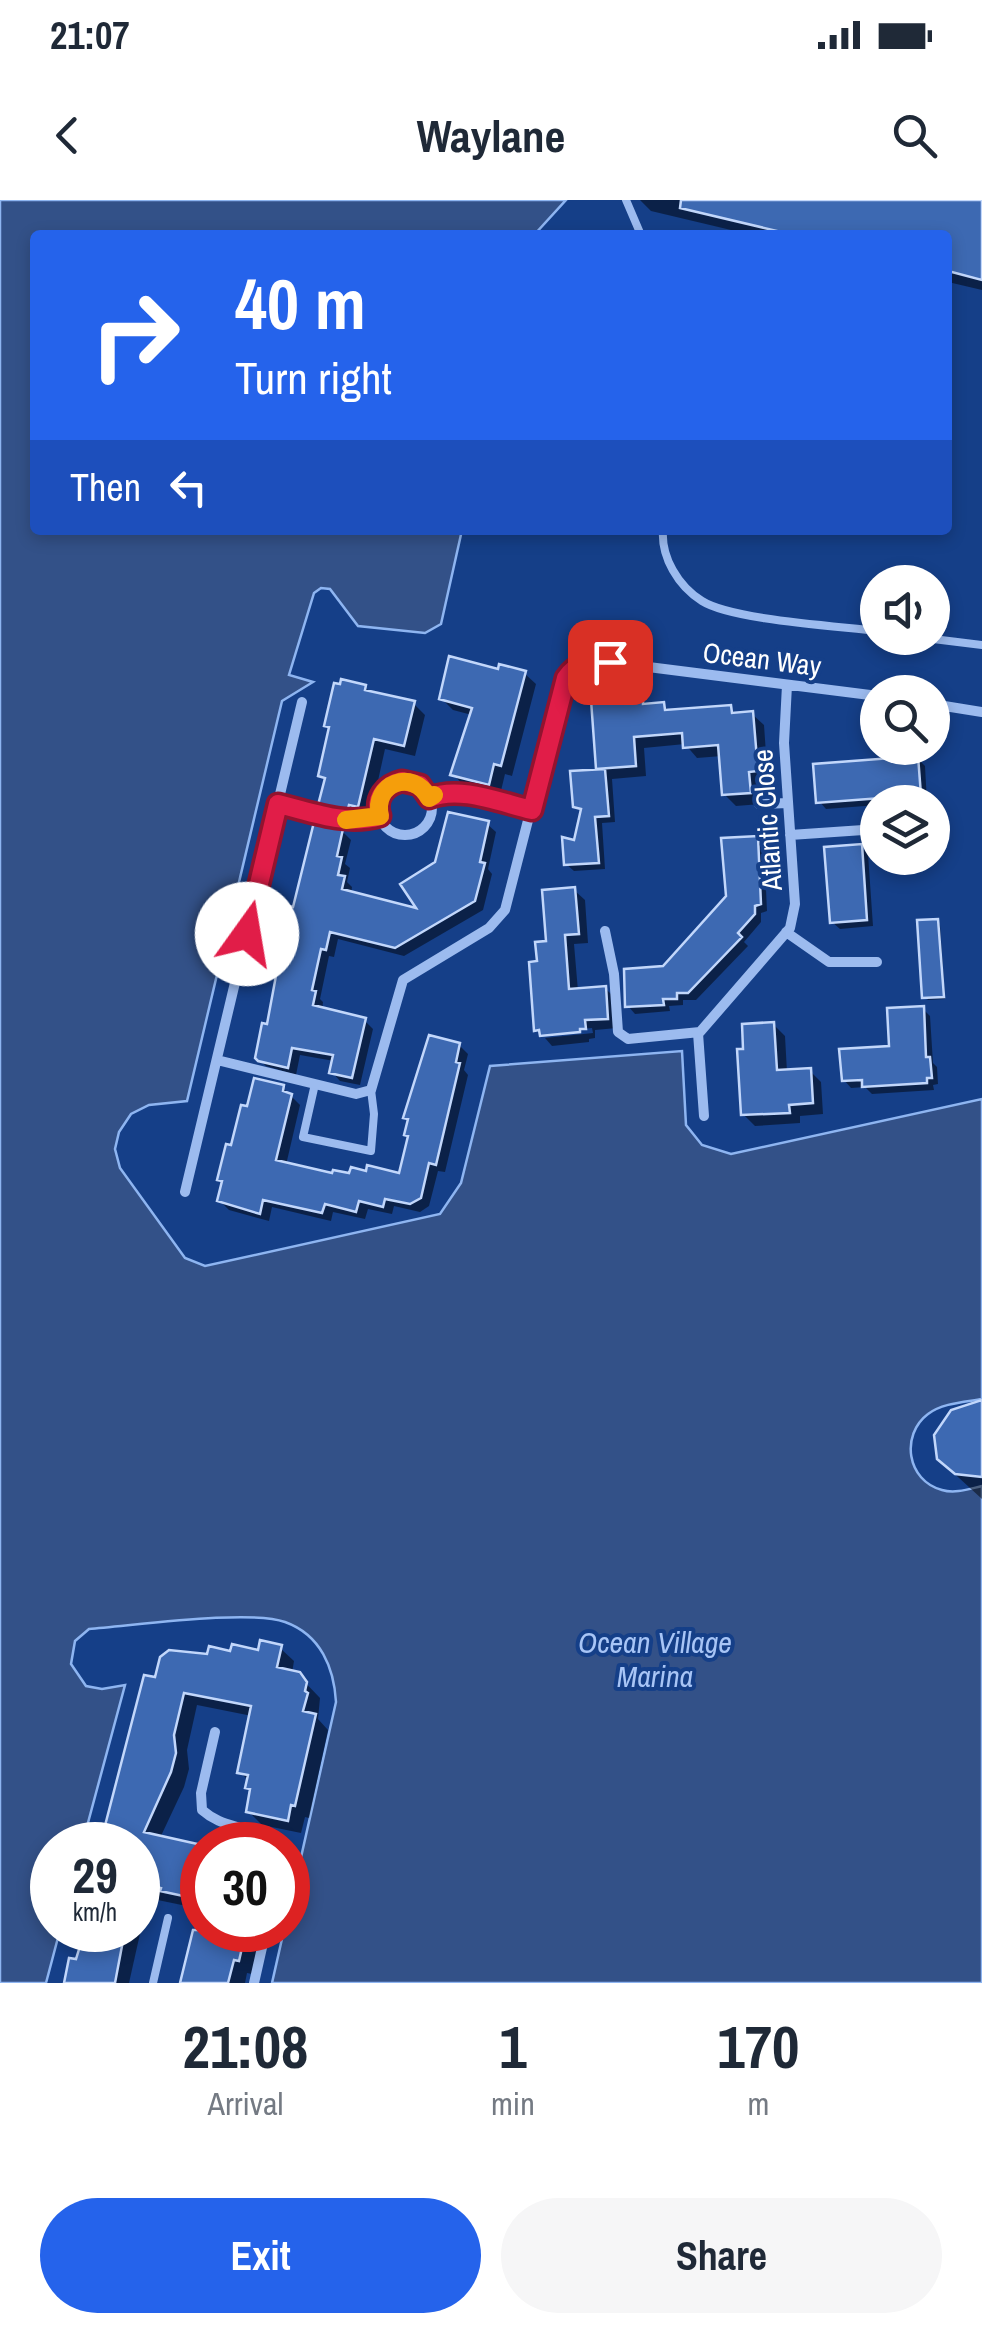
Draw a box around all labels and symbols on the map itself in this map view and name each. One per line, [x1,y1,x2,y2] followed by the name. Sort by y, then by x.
[568,620,653,705] pin
[701,633,824,685] street label: Ocean Way
[743,748,791,893] street label: Atlantic Close
[195,882,299,986] position arrow
[578,1622,732,1696] water label: Ocean Village Marina
[180,1822,310,1952] speed limit sign: 30

